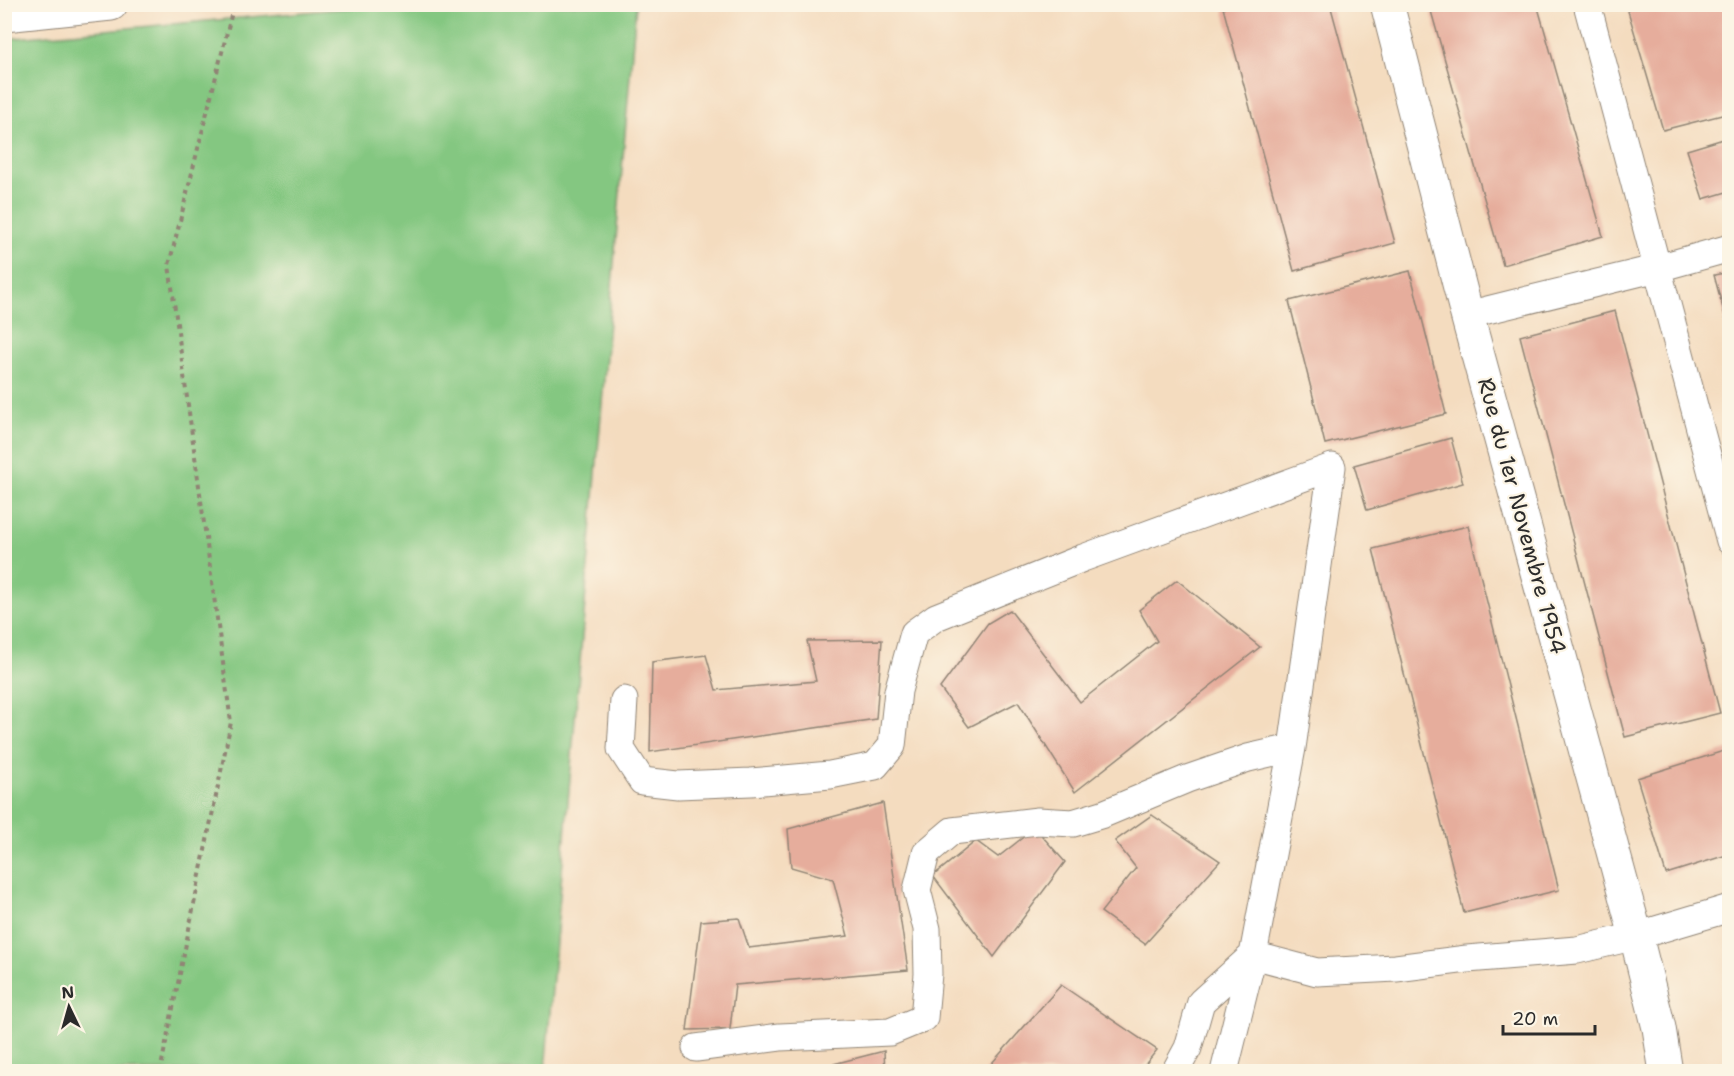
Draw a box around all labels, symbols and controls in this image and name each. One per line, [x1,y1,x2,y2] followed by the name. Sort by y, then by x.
[1471,375,1573,657] street label: Rue du 1er Novembre 1954
[39,977,99,1037] north arrow
[61,982,75,1004] text: N
[1503,998,1594,1036] scale bar
[1512,1007,1558,1031] text: 20 m

